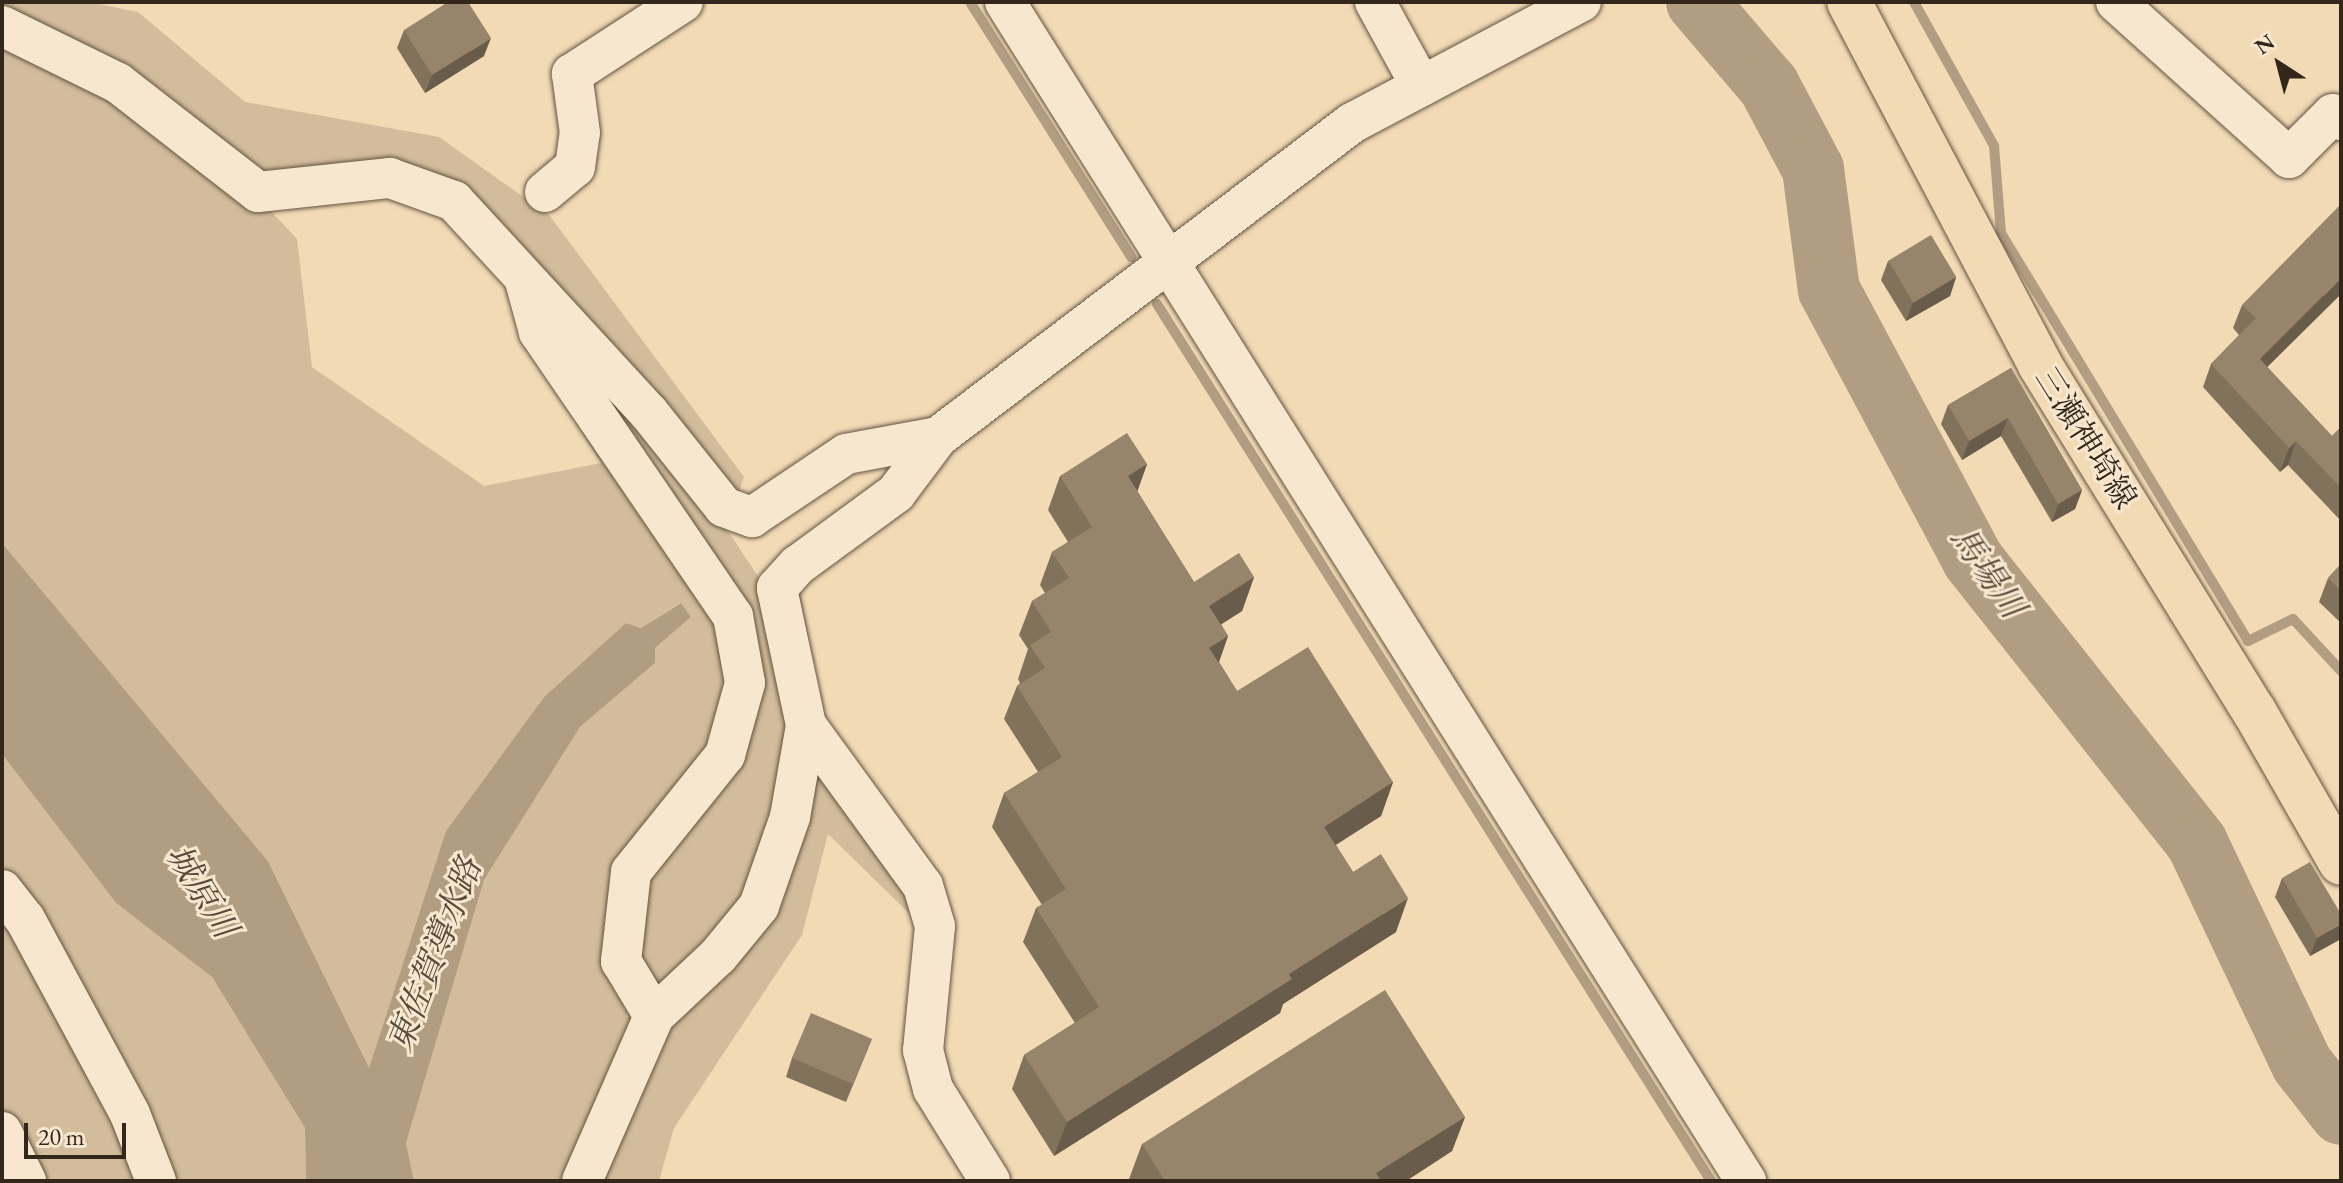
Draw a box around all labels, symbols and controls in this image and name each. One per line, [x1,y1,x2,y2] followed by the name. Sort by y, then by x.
[2239,24,2319,104] north arrow
[2249,27,2280,61] text: N
[2027,360,2145,516] street label: 三瀬神埼線
[1942,519,2034,625] water label: 馬場川
[158,837,246,945] water label: 城原川
[378,852,490,1058] water label: 東佐賀導水路
[28,1107,130,1157] scale bar
[38,1121,85,1152] text: 20 m

